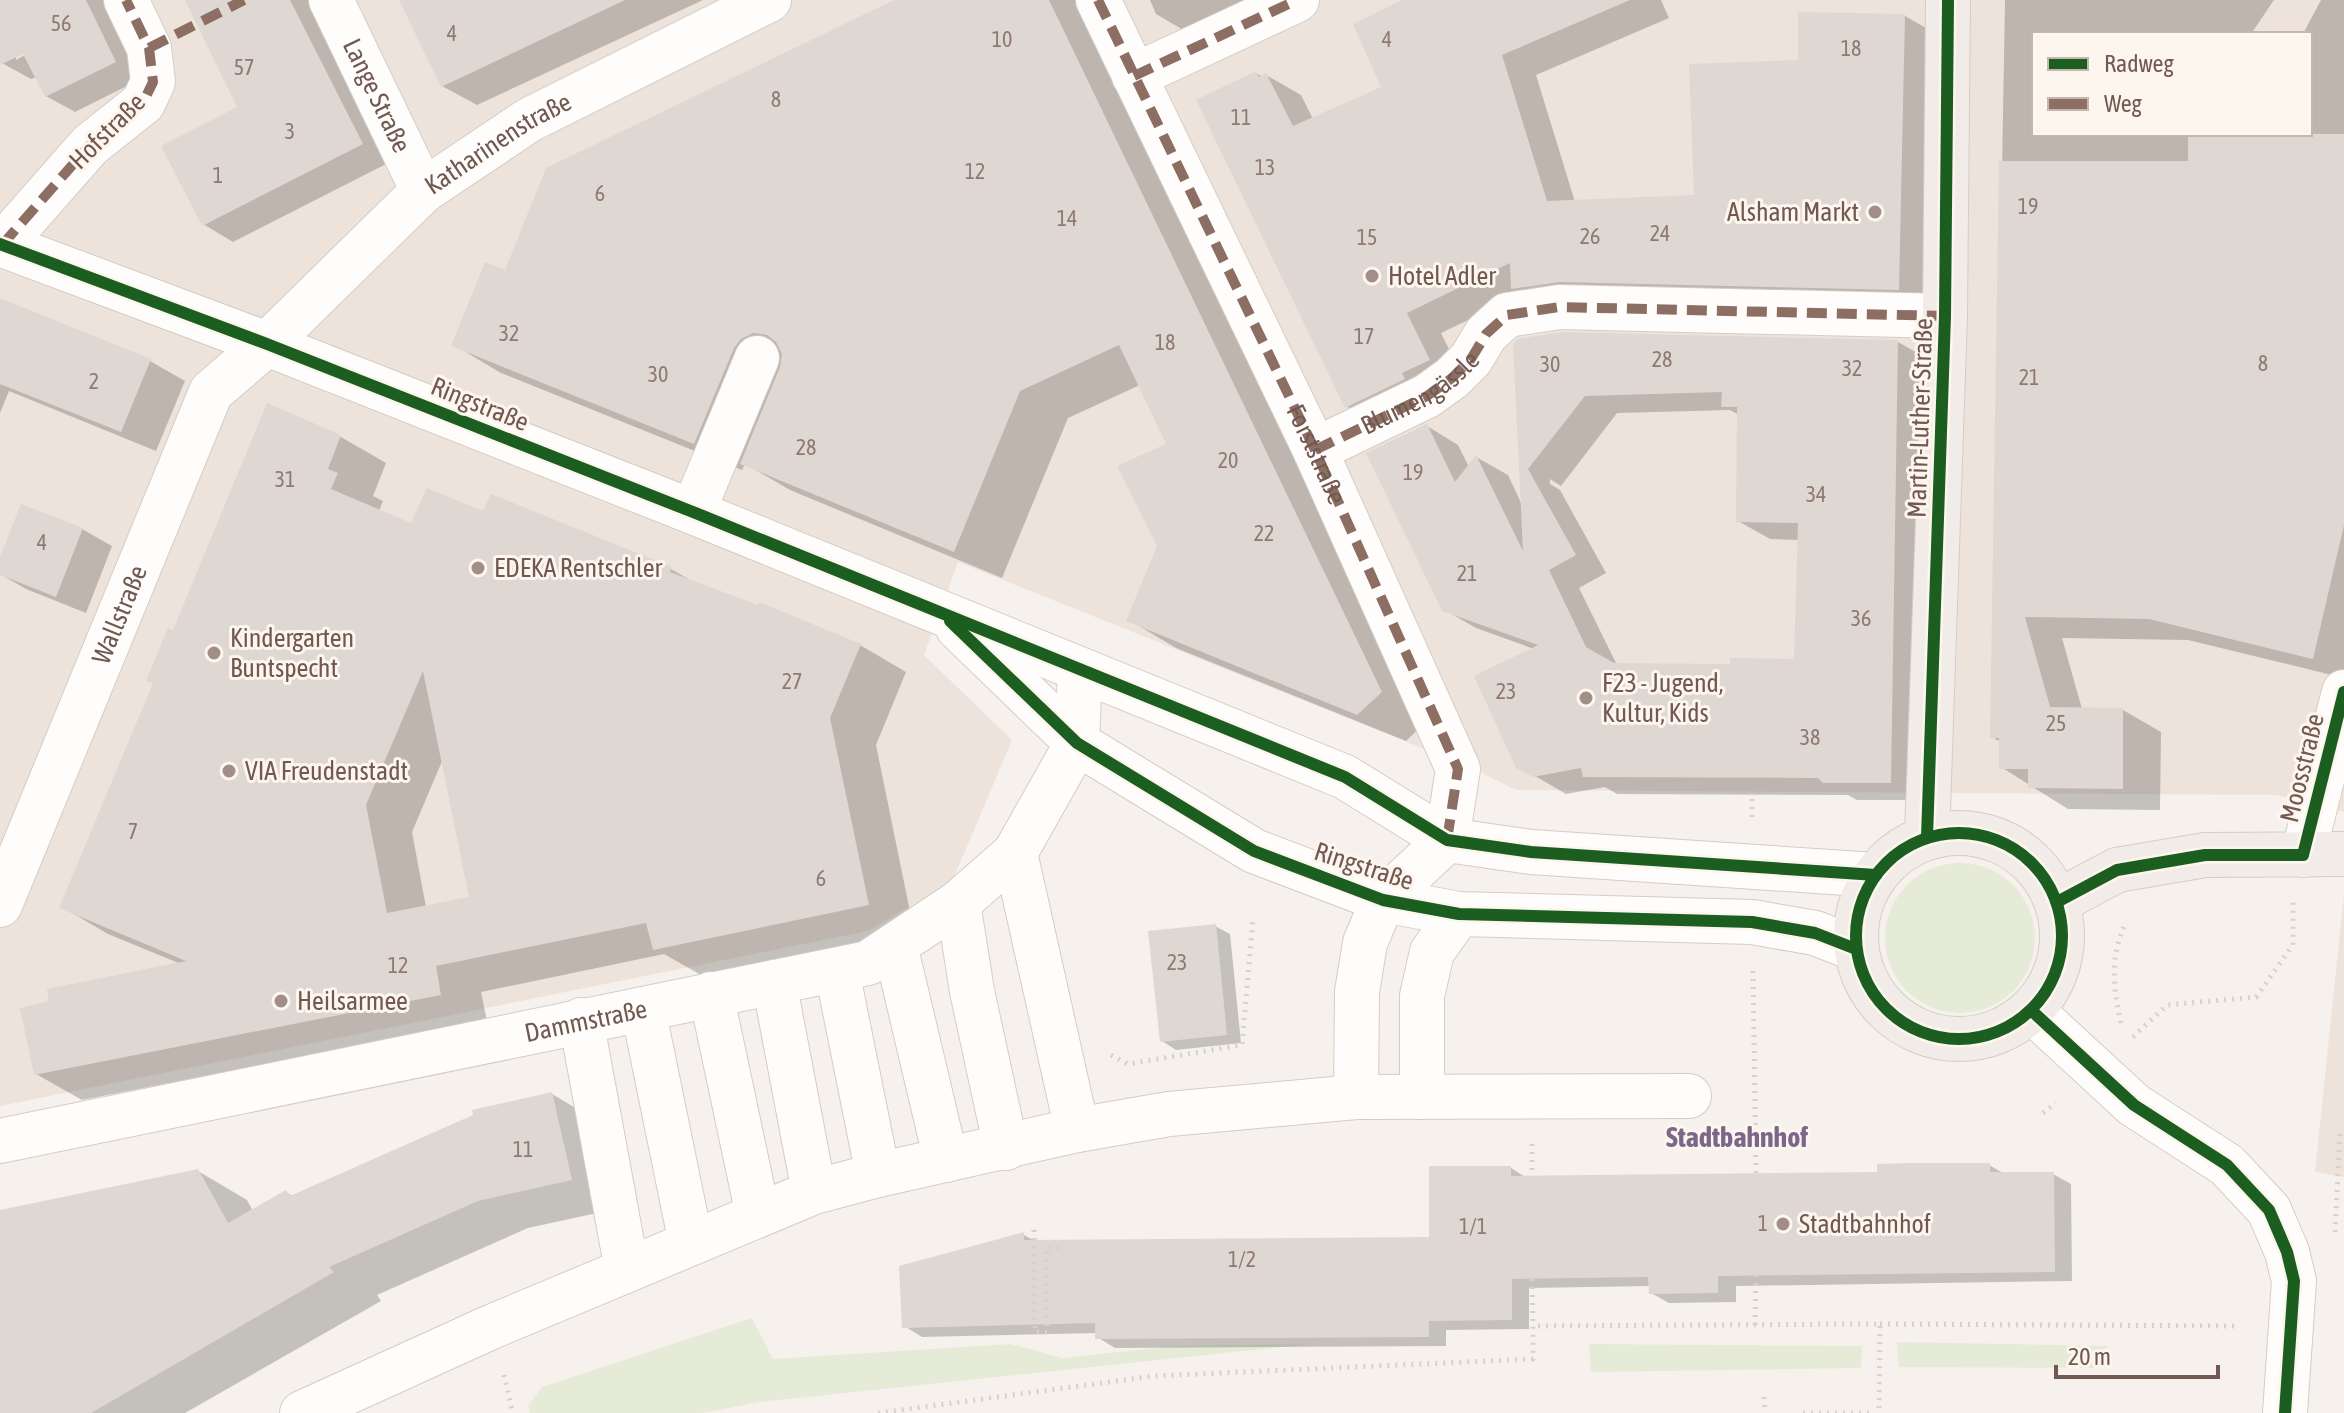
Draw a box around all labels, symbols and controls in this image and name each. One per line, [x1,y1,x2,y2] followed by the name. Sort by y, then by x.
[51,10,71,36] house number: 56
[447,20,457,46] house number: 4
[992,26,1012,52] house number: 10
[1382,26,1392,52] house number: 4
[2032,32,2312,136] legend
[337,34,417,157] street label: Lange Straße
[1841,35,1861,61] house number: 18
[2104,50,2175,77] text: Radweg
[234,54,254,80] house number: 57
[419,86,576,200] street label: Katharinenstraße
[771,86,781,112] house number: 8
[63,87,151,175] street label: Hofstraße
[2104,90,2143,117] text: Weg
[1231,104,1251,130] house number: 11
[285,118,295,144] house number: 3
[1255,154,1275,180] house number: 13
[965,158,985,184] house number: 12
[213,162,223,188] house number: 1
[595,180,605,206] house number: 6
[2018,193,2038,219] house number: 19
[1727,197,1859,227] place label: Alsham Markt
[1866,203,1884,221] marker: Alsham Markt
[1057,205,1077,231] house number: 14
[1650,220,1670,246] house number: 24
[1580,223,1600,249] house number: 26
[1357,224,1377,250] house number: 15
[1388,261,1496,291] place label: Hotel Adler
[1363,267,1381,285] marker: Hotel Adler
[1902,318,1938,518] street label: Martin-Luther-Straße
[499,320,519,346] house number: 32
[1354,323,1374,349] house number: 17
[1155,329,1175,355] house number: 18
[1356,345,1485,441] street label: Blumengässle
[1652,346,1672,372] house number: 28
[2258,350,2268,376] house number: 8
[1540,351,1560,377] house number: 30
[1842,355,1862,381] house number: 32
[648,361,668,387] house number: 30
[2019,364,2039,390] house number: 21
[89,368,99,394] house number: 2
[427,371,533,437] street label: Ringstraße
[1280,399,1352,509] street label: Forststraße
[796,434,816,460] house number: 28
[1218,447,1238,473] house number: 20
[1403,459,1423,485] house number: 19
[275,466,295,492] house number: 31
[1806,481,1826,507] house number: 34
[1254,520,1274,546] house number: 22
[37,529,47,555] house number: 4
[494,553,662,583] place label: EDEKA Rentschler
[469,559,487,577] marker: EDEKA Rentschler
[1457,560,1477,586] house number: 21
[86,561,153,668] street label: Wallstraße
[1851,605,1871,631] house number: 36
[230,623,354,683] place label: Kindergarten Buntspecht
[205,644,223,662] marker: Kindergarten Buntspecht
[782,668,802,694] house number: 27
[1602,668,1723,728] place label: F23 - Jugend, Kultur, Kids
[1496,678,1516,704] house number: 23
[1577,689,1595,707] marker: F23 - Jugend, Kultur, Kids
[2046,710,2066,736] house number: 25
[2274,711,2330,825] street label: Moosstraße
[1800,724,1820,750] house number: 38
[245,756,408,786] place label: VIA Freudenstadt
[220,762,238,780] marker: VIA Freudenstadt
[128,818,138,844] house number: 7
[1311,836,1417,896] street label: Ringstraße
[816,865,826,891] house number: 6
[1167,949,1187,975] house number: 23
[388,952,408,978] house number: 12
[297,986,408,1016] place label: Heilsarmee
[272,992,290,1010] marker: Heilsarmee
[522,994,650,1048] street label: Dammstraße
[1666,1121,1808,1153] district label: Stadtbahnhof
[513,1136,533,1162] house number: 11
[1799,1209,1931,1239] place label: Stadtbahnhof
[1758,1210,1768,1236] house number: 1
[1459,1213,1487,1239] house number: 1/1
[1774,1215,1792,1233] marker: Stadtbahnhof
[1228,1246,1256,1272] house number: 1/2
[2056,1329,2218,1379] scale bar
[2068,1343,2111,1370] text: 20 m

